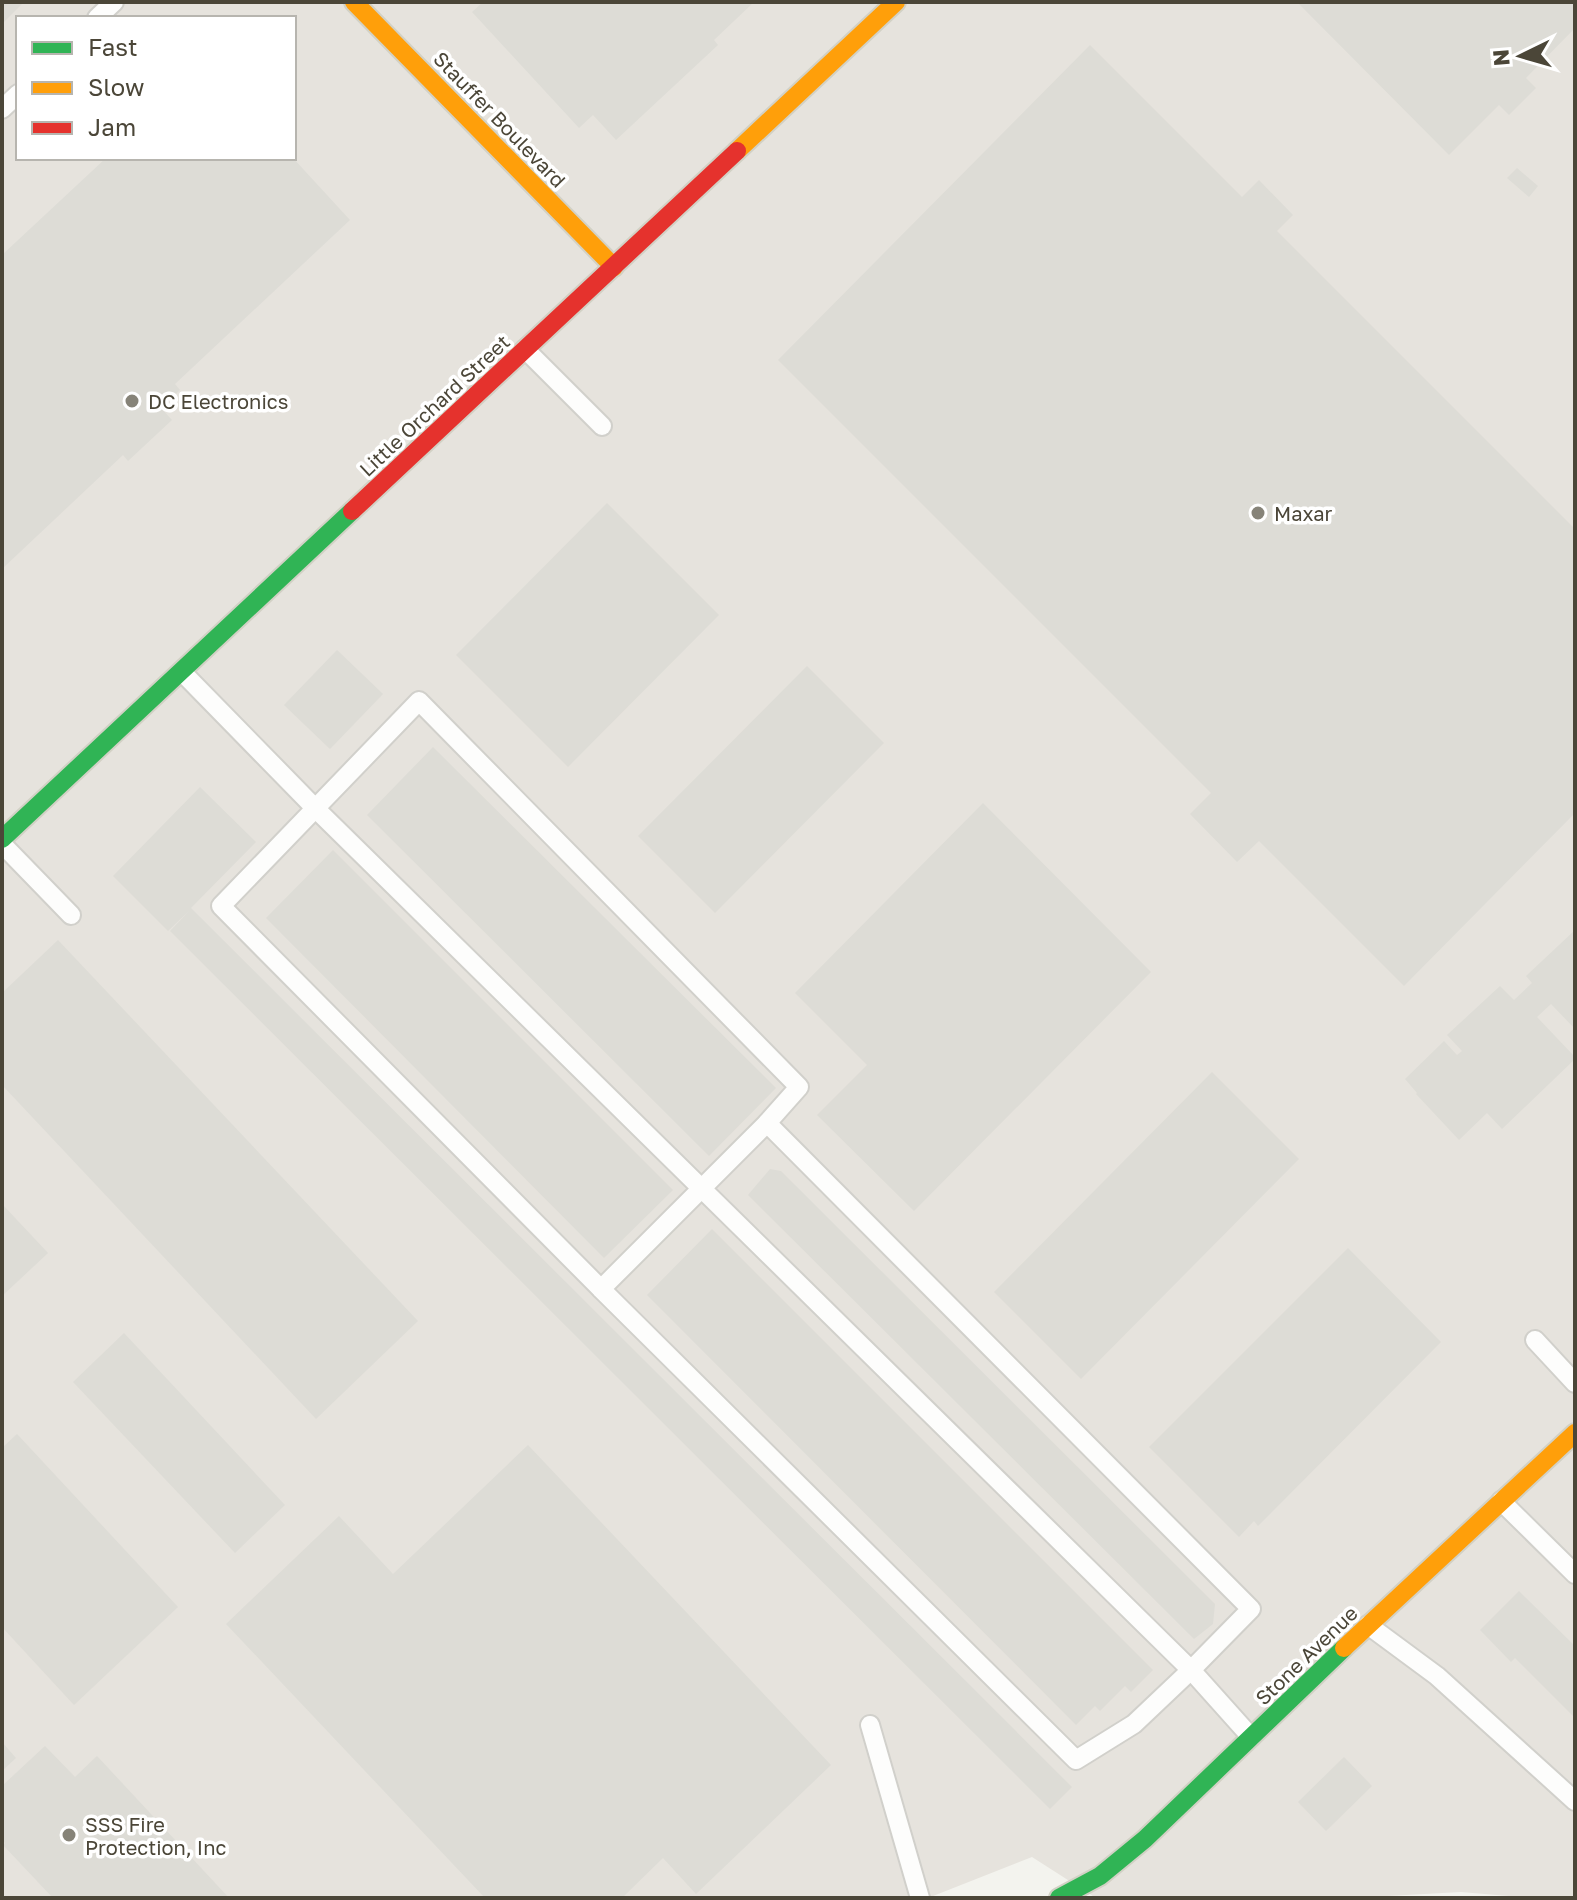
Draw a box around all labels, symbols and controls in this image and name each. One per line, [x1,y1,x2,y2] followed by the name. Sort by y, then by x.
[16,16,296,160] legend
[1481,16,1561,96] north arrow
[88,32,138,61] text: Fast
[429,46,571,192] street label: Stauffer Boulevard
[1486,48,1515,67] text: N
[88,72,144,101] text: Slow
[88,112,136,141] text: Jam
[354,329,514,481] street label: Little Orchard Street
[148,389,288,413] place label: DC Electronics
[123,392,141,410] marker: DC Electronics
[1274,501,1333,525] place label: Maxar
[1249,504,1267,522] marker: Maxar
[1250,1601,1362,1709] street label: Stone Avenue
[85,1812,226,1859] place label: SSS Fire Protection, Inc
[60,1826,78,1844] marker: SSS Fire Protection, Inc

